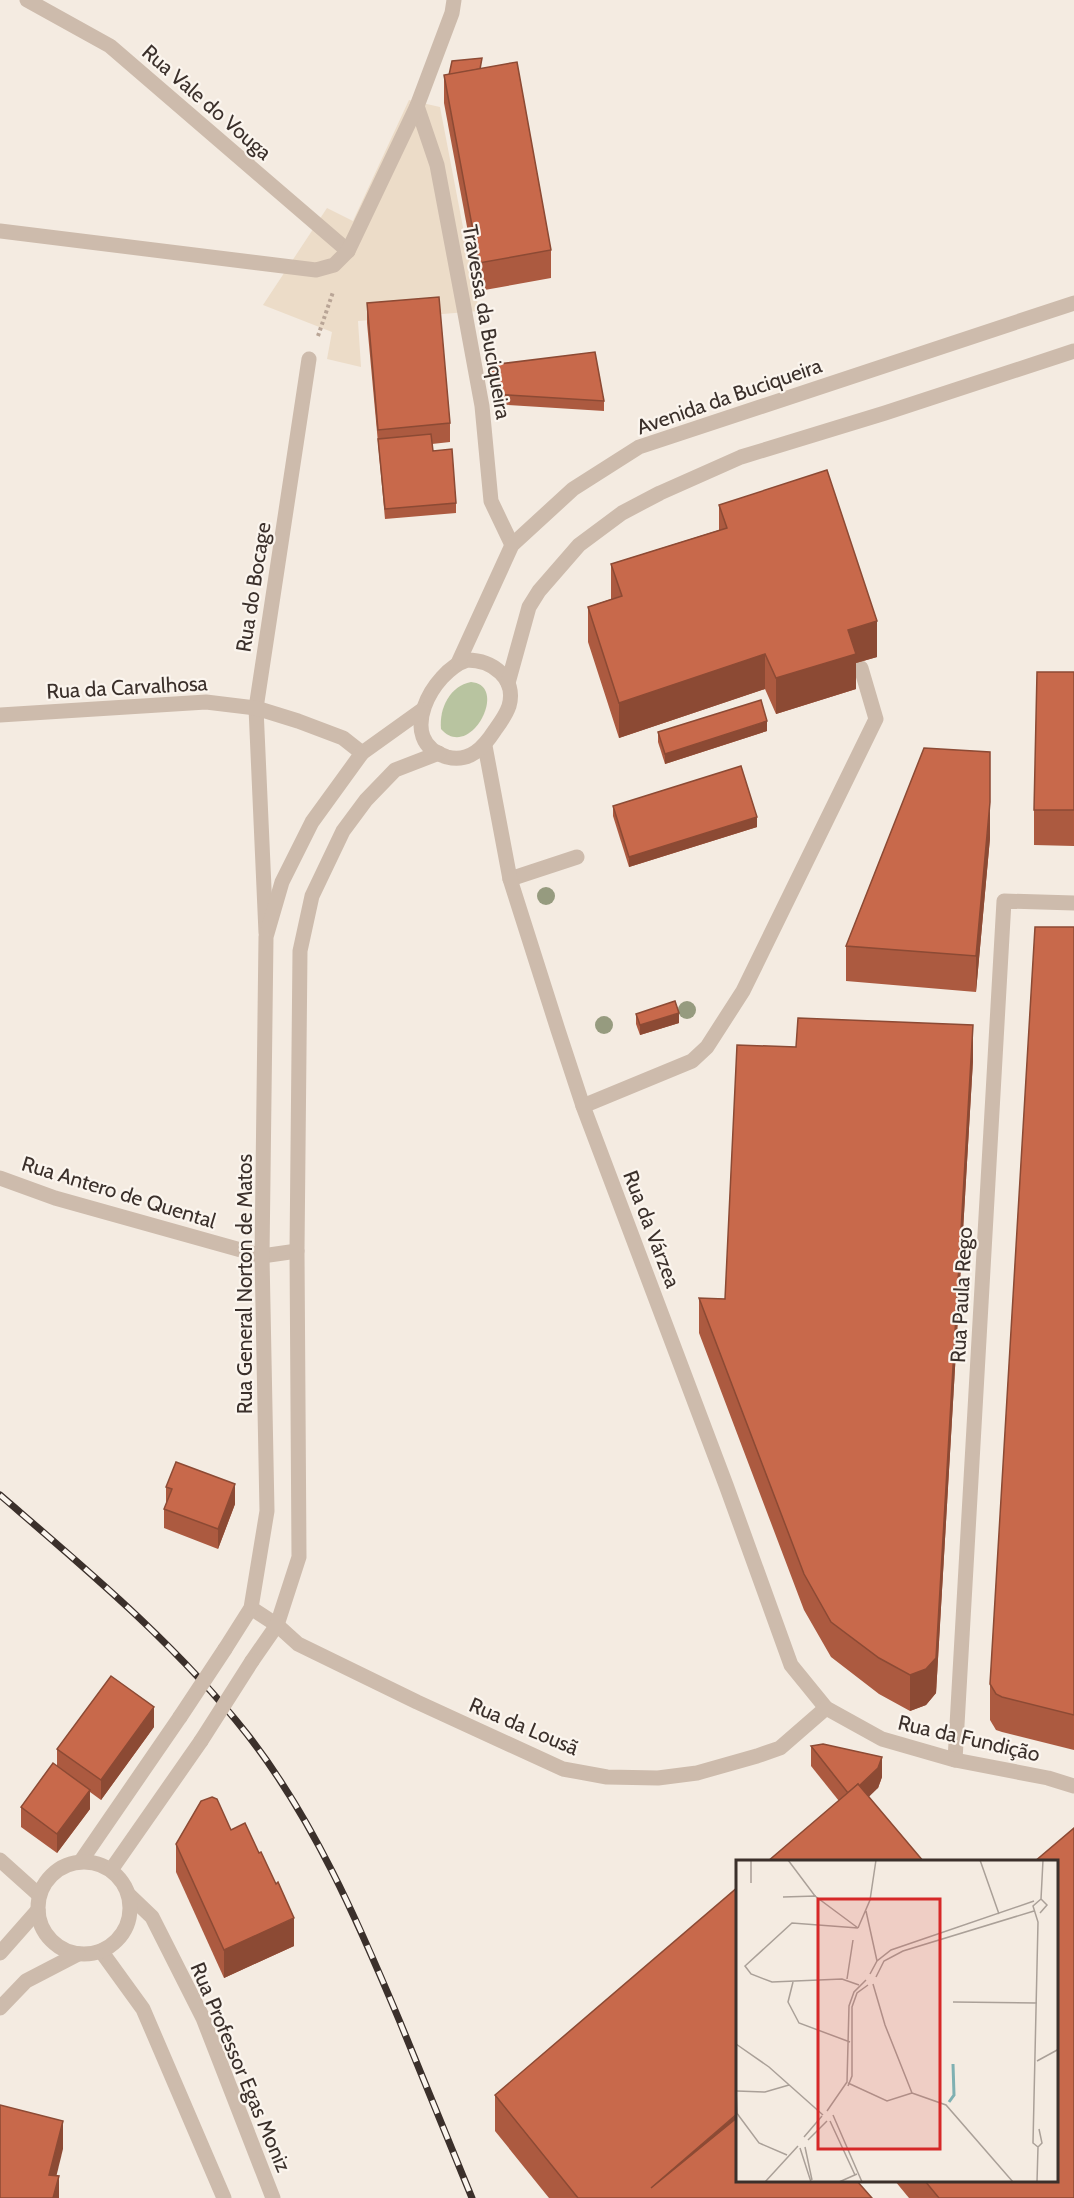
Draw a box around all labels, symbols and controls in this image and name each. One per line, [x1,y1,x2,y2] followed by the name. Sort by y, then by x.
[137,39,277,165] street label: Rua Vale do Vouga
[458,223,516,421] street label: Travessa da Buciqueira
[633,353,825,439] street label: Avenida da Buciqueira
[230,520,276,654] street label: Rua do Bocage
[46,670,208,704] street label: Rua da Carvalhosa
[19,1151,219,1233] street label: Rua Antero de Quental
[232,1153,257,1414] street label: Rua General Norton de Matos
[618,1167,686,1291] street label: Rua da Várzea
[945,1227,977,1363] street label: Rua Paula Rego
[466,1692,582,1760] street label: Rua da Lousã
[896,1710,1042,1766] street label: Rua da Fundição
[736,1860,1059,2183] inset map
[185,1958,297,2176] street label: Rua Professor Egas Moniz

